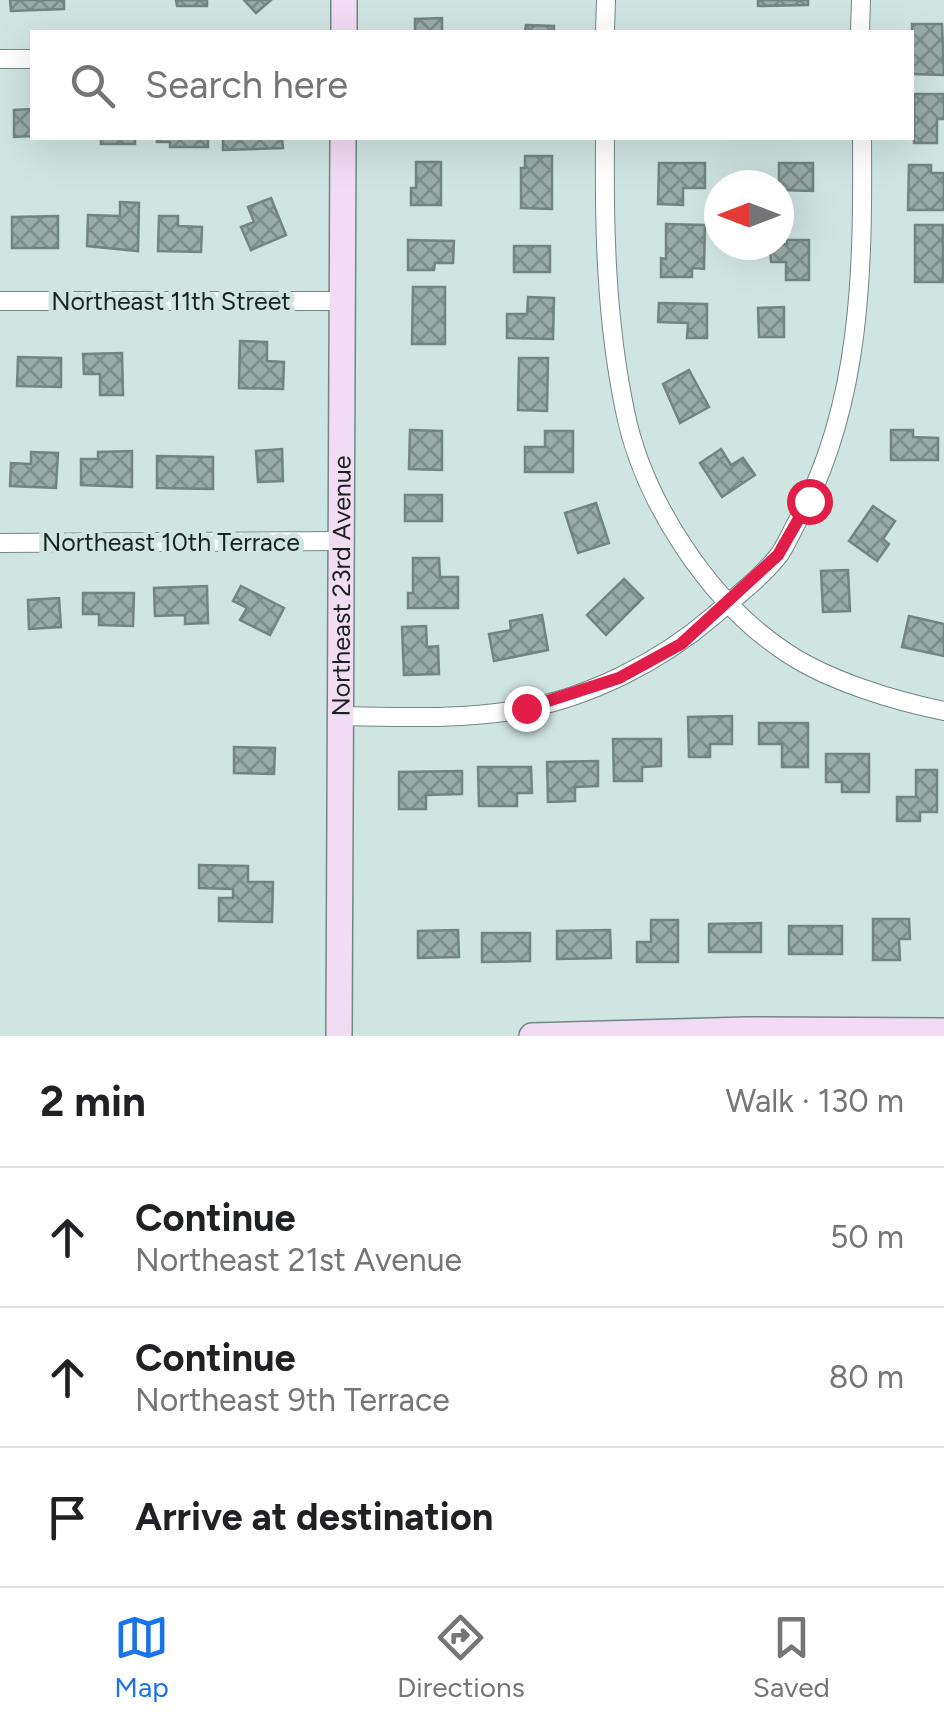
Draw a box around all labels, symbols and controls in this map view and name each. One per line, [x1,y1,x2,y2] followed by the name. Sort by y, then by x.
[30,30,914,140] search box
[65,58,120,113] icon: search
[145,62,348,108] text: Search here
[704,170,794,260] north arrow
[51,286,291,316] street label: Northeast 11th Street
[325,455,357,717] street label: Northeast 23rd Avenue
[787,479,833,525] route start
[42,527,300,557] street label: Northeast 10th Terrace
[504,686,550,732] route end
[40,1076,146,1127] text: 2 min
[725,1082,904,1120] text: Walk · 130 m
[135,1195,296,1241] text: Continue
[40,1210,95,1265] icon: ahead
[830,1218,904,1256] text: 50 m
[135,1241,462,1279] text: Northeast 21st Avenue
[135,1335,296,1381] text: Continue
[40,1350,95,1405] icon: ahead
[829,1358,904,1396] text: 80 m
[135,1381,450,1419] text: Northeast 9th Terrace
[40,1490,95,1545] icon: arrive
[135,1494,493,1540] text: Arrive at destination
[114,1610,169,1704] tab: Map
[397,1610,525,1704] tab: Directions
[753,1610,830,1704] tab: Saved

